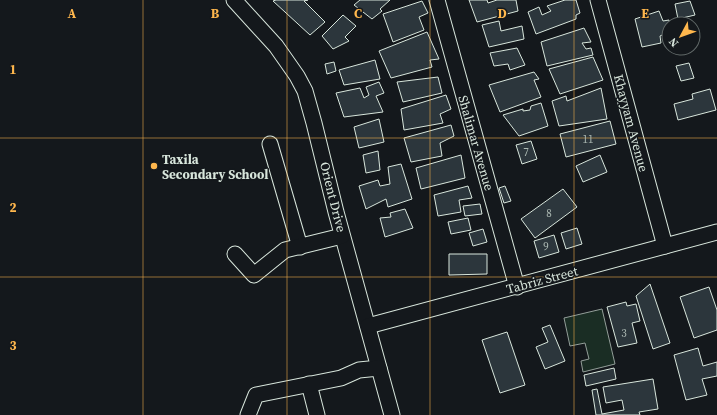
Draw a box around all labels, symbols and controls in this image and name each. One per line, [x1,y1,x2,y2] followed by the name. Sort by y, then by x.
[68,5,77,22] text: A
[211,5,220,22] text: B
[354,5,362,22] text: C
[497,5,507,22] text: D
[641,5,649,22] text: E
[661,16,701,56] north arrow
[666,34,682,50] text: N
[9,61,17,78] text: 1
[610,72,652,174] street label: Khayyam Avenue
[454,93,498,193] street label: Shalimar Avenue
[583,132,594,147] house number: 11
[523,145,529,160] house number: 7
[162,151,269,183] place label: Taxila Secondary School
[316,160,350,234] street label: Orient Drive
[149,161,159,171] marker: Taxila Secondary School
[9,199,17,216] text: 2
[546,206,552,221] house number: 8
[543,239,549,254] house number: 9
[504,262,580,298] street label: Tabriz Street
[621,326,627,341] house number: 3
[9,337,17,354] text: 3

